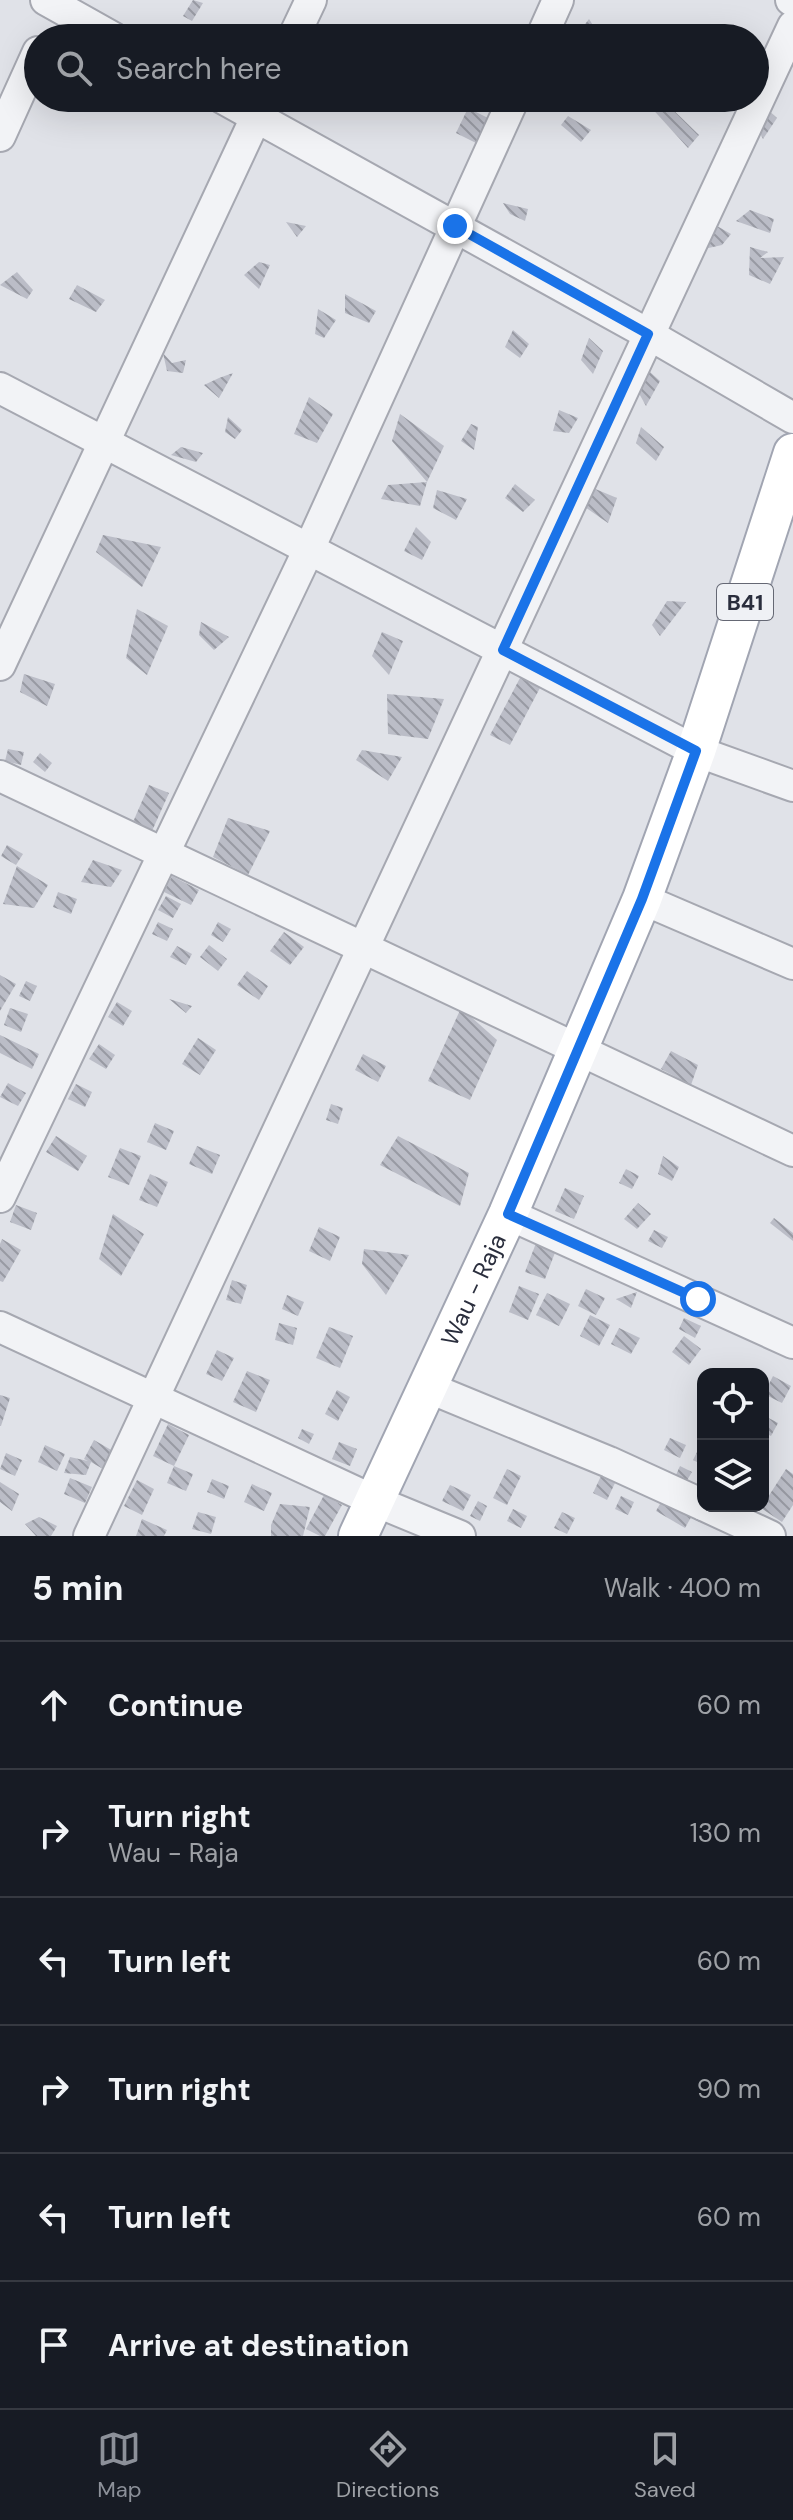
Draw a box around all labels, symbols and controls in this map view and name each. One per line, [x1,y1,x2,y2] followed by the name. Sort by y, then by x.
[24,24,769,112] search box
[52,46,96,90] icon: search
[116,49,282,88] text: Search here
[437,208,473,244] route end
[717,584,773,620] road number: B41
[433,1228,512,1351] street label: Wau - Raja
[680,1281,716,1317] route start
[697,1368,769,1512] map controls
[697,1368,769,1440] button: locate
[697,1440,769,1512] button: layers
[32,1566,123,1611] text: 5 min
[604,1571,761,1605] text: Walk · 400 m
[32,1683,76,1727] icon: ahead
[108,1686,243,1725] text: Continue
[697,1688,761,1722] text: 60 m
[108,1797,251,1836] text: Turn right
[32,1811,76,1855] icon: right
[690,1816,761,1850] text: 130 m
[108,1836,239,1870] text: Wau - Raja
[32,1939,76,1983] icon: left
[108,1942,231,1981] text: Turn left
[697,1944,761,1978] text: 60 m
[32,2067,76,2111] icon: right
[108,2070,251,2109] text: Turn right
[697,2072,761,2106] text: 90 m
[32,2195,76,2239] icon: left
[108,2198,231,2237] text: Turn left
[697,2200,761,2234] text: 60 m
[32,2323,76,2367] icon: arrive
[108,2326,409,2365] text: Arrive at destination
[97,2427,142,2504] tab: Map
[336,2427,440,2504] tab: Directions
[634,2427,696,2504] tab: Saved

